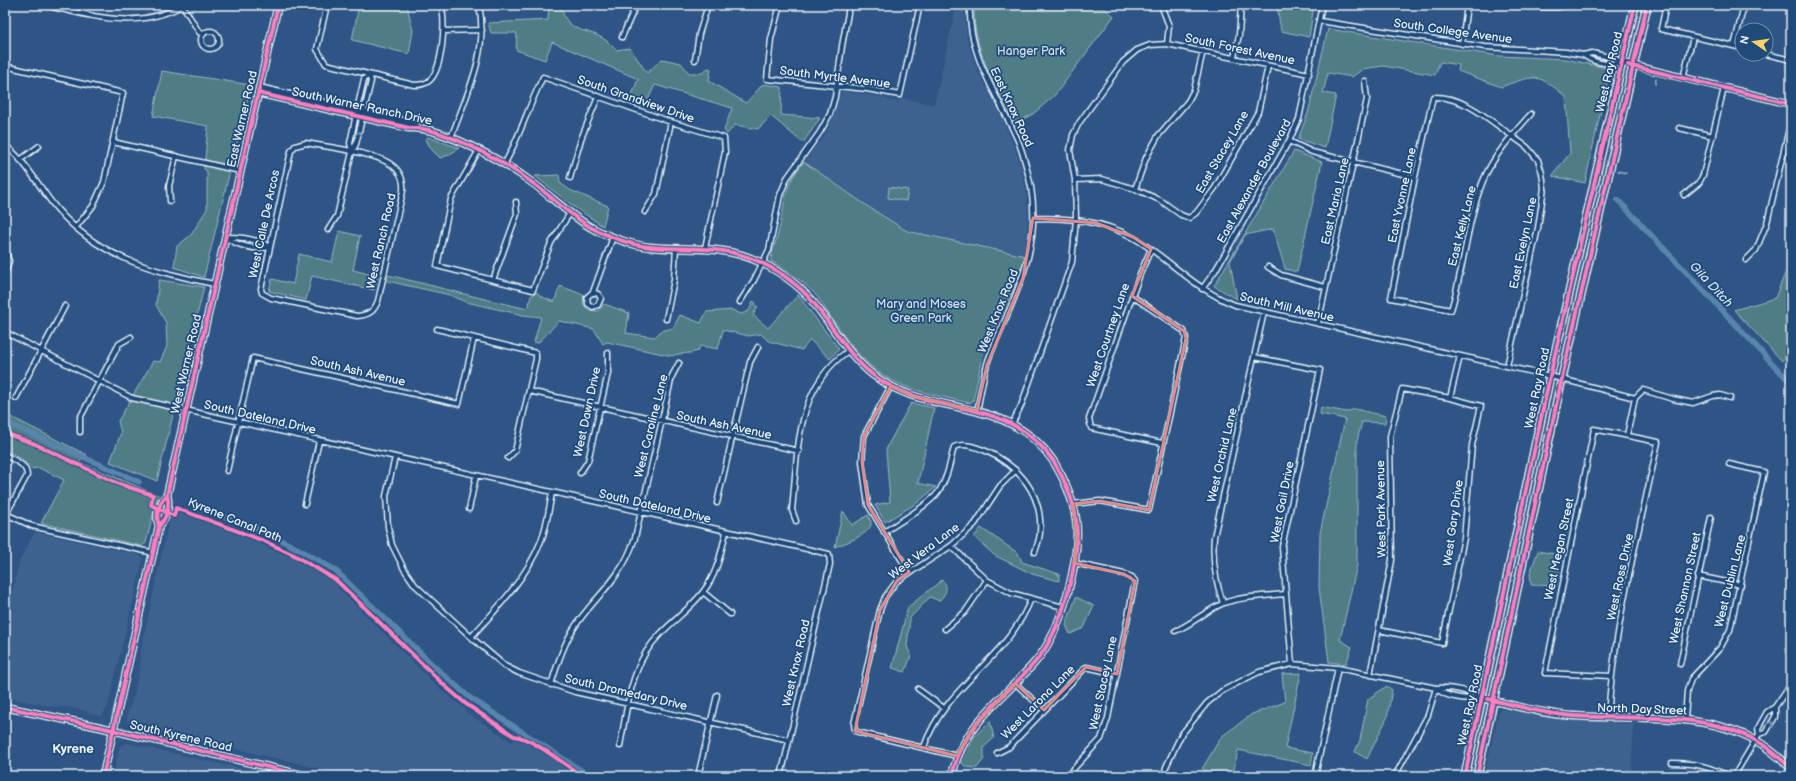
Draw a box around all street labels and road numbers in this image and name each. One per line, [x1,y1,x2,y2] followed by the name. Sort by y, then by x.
[1393,16,1513,47] street label: South College Avenue
[1183,30,1296,68] street label: South Forest Avenue
[1593,30,1626,114] street label: West Ray Road
[779,63,891,92] street label: South Myrtle Avenue
[986,65,1037,150] street label: East Knox Road
[224,69,261,169] street label: East Warner Road
[575,72,696,127] street label: South Grandview Drive
[290,84,433,129] street label: South Warner Ranch Drive
[1193,108,1252,196] street label: East Stacey Lane
[1214,117,1295,246] street label: East Alexander Boulevard
[1385,146,1420,244] street label: East Yvonne Lane
[1318,156,1353,246] street label: East Maria Lane
[246,168,283,280] street label: West Calle De Arcos
[1445,184,1480,268] street label: East Kelly Lane
[363,192,400,290] street label: West Ranch Road
[1506,196,1541,290] street label: East Evelyn Lane
[975,267,1022,355] street label: West Knox Road
[1084,281,1133,389] street label: West Courtney Lane
[1238,289,1335,326] street label: South Mill Avenue
[168,313,205,415] street label: West Warner Road
[1522,346,1553,430] street label: West Ray Road
[309,353,407,390] street label: South Ash Avenue
[571,366,604,459] street label: West Dawn Drive
[631,373,672,480] street label: West Caroline Lane
[202,397,317,438] street label: South Dateland Drive
[1204,406,1241,504] street label: West Orchid Lane
[675,408,773,443] street label: South Ash Avenue
[1267,460,1298,544] street label: West Gail Drive
[1373,460,1390,558] street label: West Park Avenue
[1440,479,1467,567] street label: West Gary Drive
[597,486,712,527] street label: South Dateland Drive
[186,495,284,546] street label: Kyrene Canal Path
[1541,496,1578,602] street label: West Megan Street
[886,520,963,583] street label: West Vera Lane
[1666,531,1705,645] street label: West Shannon Street
[1604,532,1637,622] street label: West Ross Drive
[1712,533,1749,629] street label: West Dublin Lane
[779,618,814,708] street label: West Knox Road
[1086,635,1121,732] street label: West Stacey Lane
[998,662,1078,742] street label: West Larona Lane
[1455,663,1486,747] street label: West Ray Road
[563,671,689,714] street label: South Dromedary Drive
[1597,700,1687,719] street label: North Day Street
[128,717,234,756] street label: South Kyrene Road

